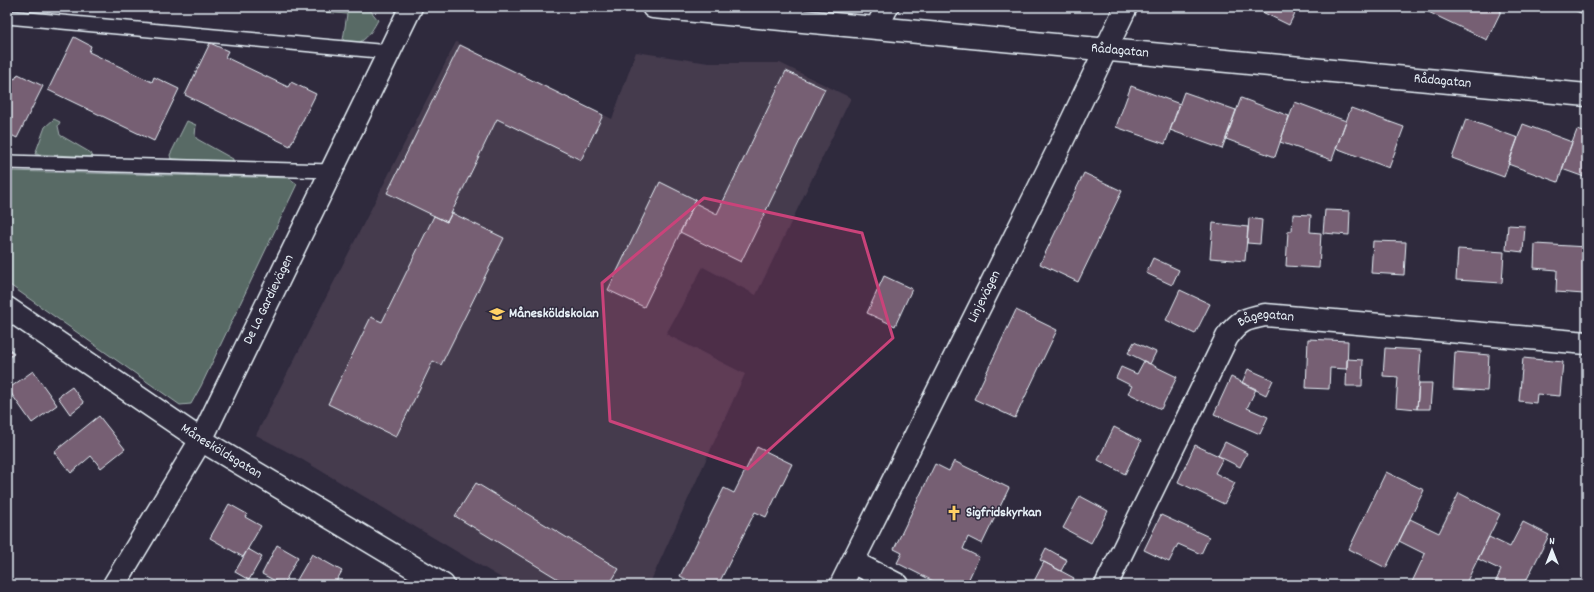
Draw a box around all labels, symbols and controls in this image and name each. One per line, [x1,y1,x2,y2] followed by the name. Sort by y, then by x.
[1090,38,1150,64] street label: Rådagatan
[1413,69,1472,94] street label: Rådagatan
[239,251,299,348] street label: De La Gardievägen
[963,267,1006,326] street label: Linjevägen
[509,304,599,324] place label: Månesköldskolan
[488,305,506,323] school or university icon: Månesköldskolan
[1234,305,1295,332] street label: Bågegatan
[176,419,266,484] street label: Månesköldsgatan
[966,503,1042,523] place label: Sigfridskyrkan
[945,504,963,522] church icon: Sigfridskyrkan
[1532,530,1572,570] north arrow
[1549,534,1555,550] text: N

